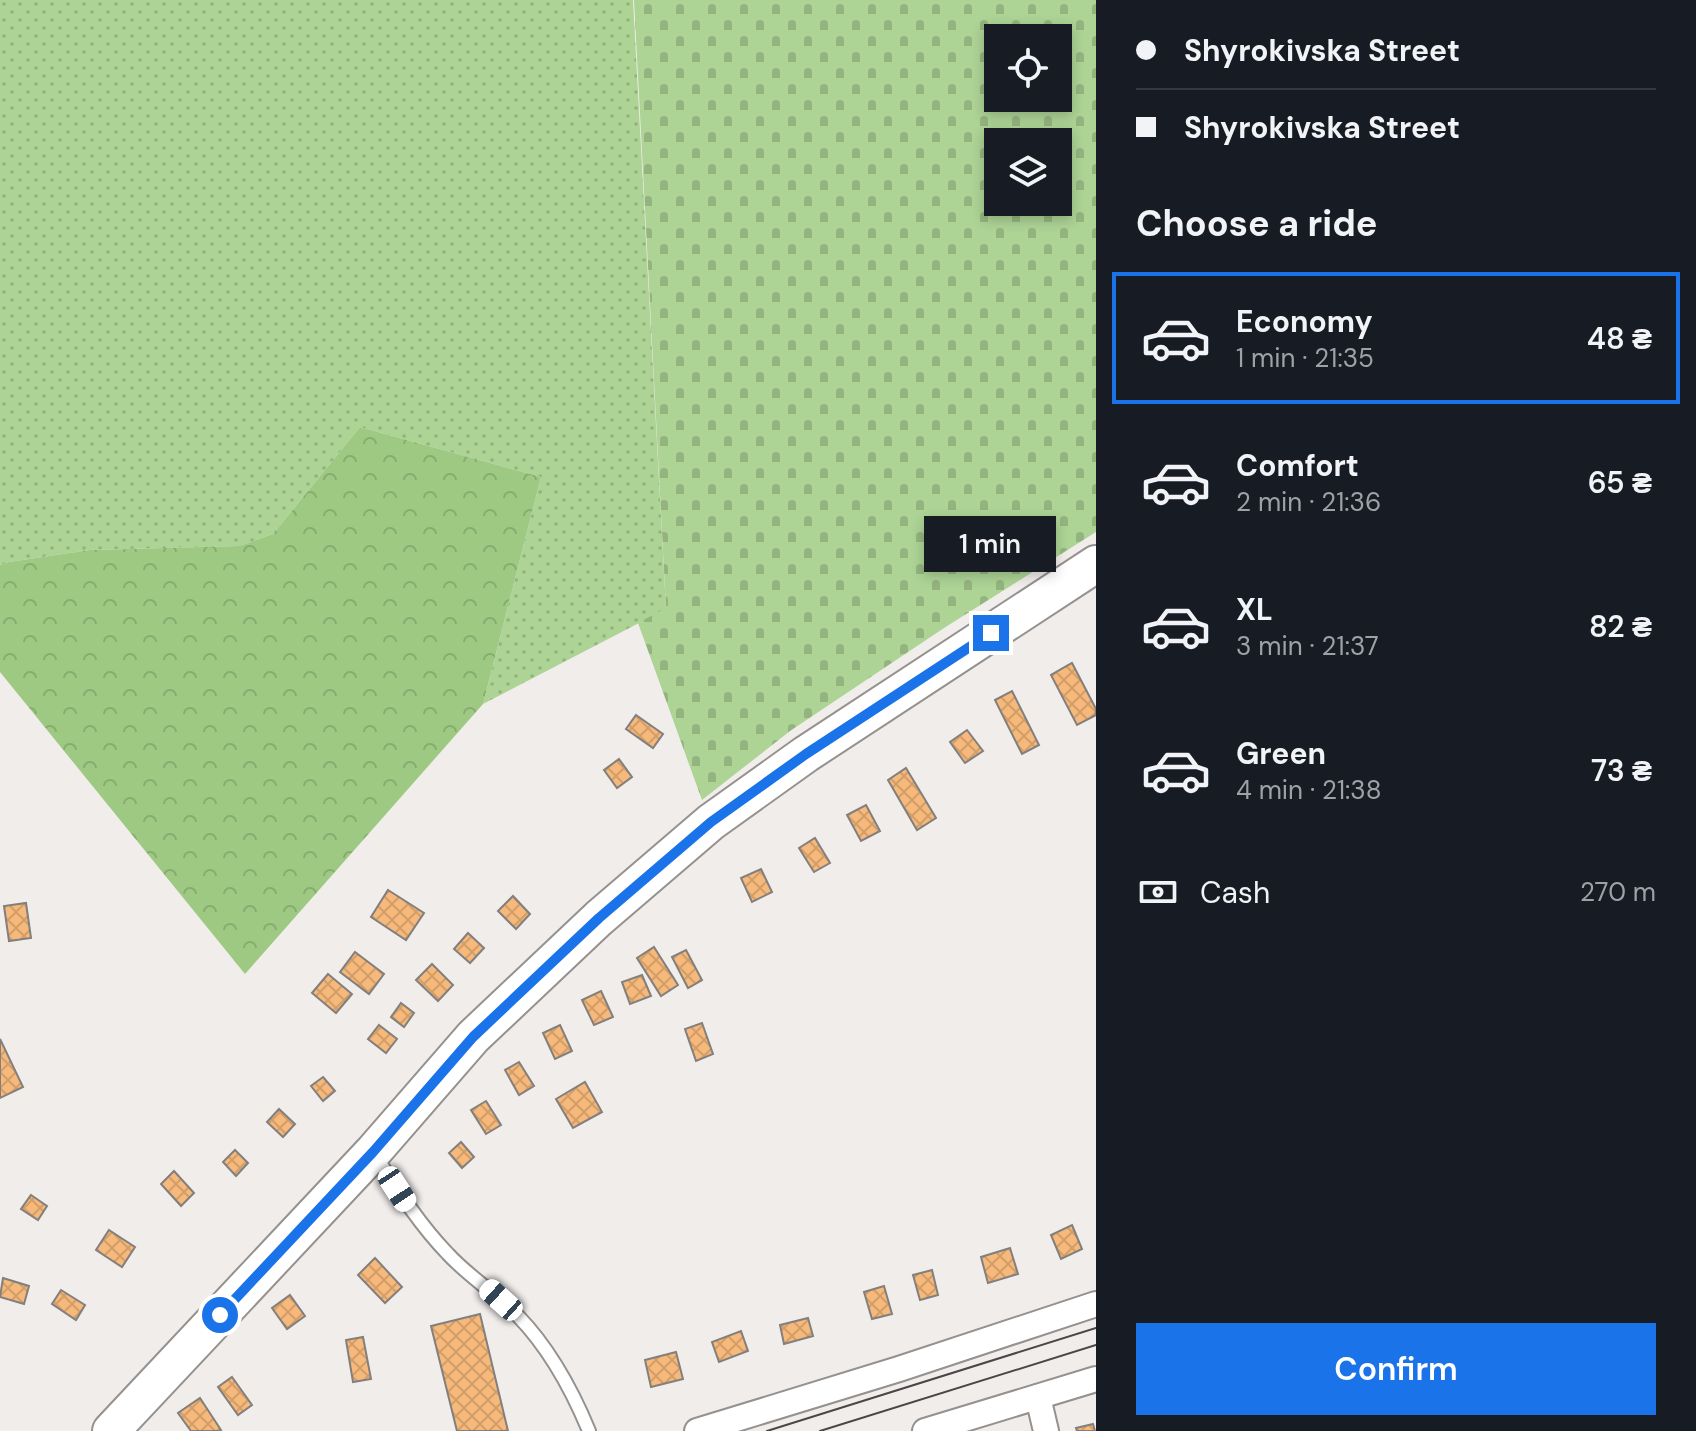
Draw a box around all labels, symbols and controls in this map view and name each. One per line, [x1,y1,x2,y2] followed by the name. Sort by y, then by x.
[984,24,1072,216] map controls
[984,24,1072,112] button: locate
[1184,31,1460,70] text: Shyrokivska Street
[1184,108,1460,147] text: Shyrokivska Street
[984,128,1072,216] button: layers
[1136,200,1377,247] text: Choose a ride
[1140,302,1212,374] icon: car
[1236,302,1373,341] text: Economy
[1587,319,1652,358] text: 48 ₴
[1236,341,1374,375] text: 1 min · 21:35
[1140,446,1212,518] icon: car
[1236,446,1359,485] text: Comfort
[1588,463,1652,502] text: 65 ₴
[1236,485,1381,519] text: 2 min · 21:36
[925,517,1057,573] callout: 1 min
[959,527,1021,561] text: 1 min
[1140,590,1212,662] icon: car
[1236,590,1273,629] text: XL
[1589,607,1652,646] text: 82 ₴
[973,615,1009,651] route end
[1236,629,1379,663] text: 3 min · 21:37
[1140,734,1212,806] icon: car
[1236,734,1326,773] text: Green
[1591,751,1652,790] text: 73 ₴
[1236,773,1382,807] text: 4 min · 21:38
[1136,870,1180,914] icon: cash
[1200,873,1270,912] text: Cash
[1580,875,1656,909] text: 270 m
[374,1162,420,1216] car
[475,1275,527,1325] car
[202,1297,238,1333] route start
[1136,1323,1656,1415] button: Confirm

